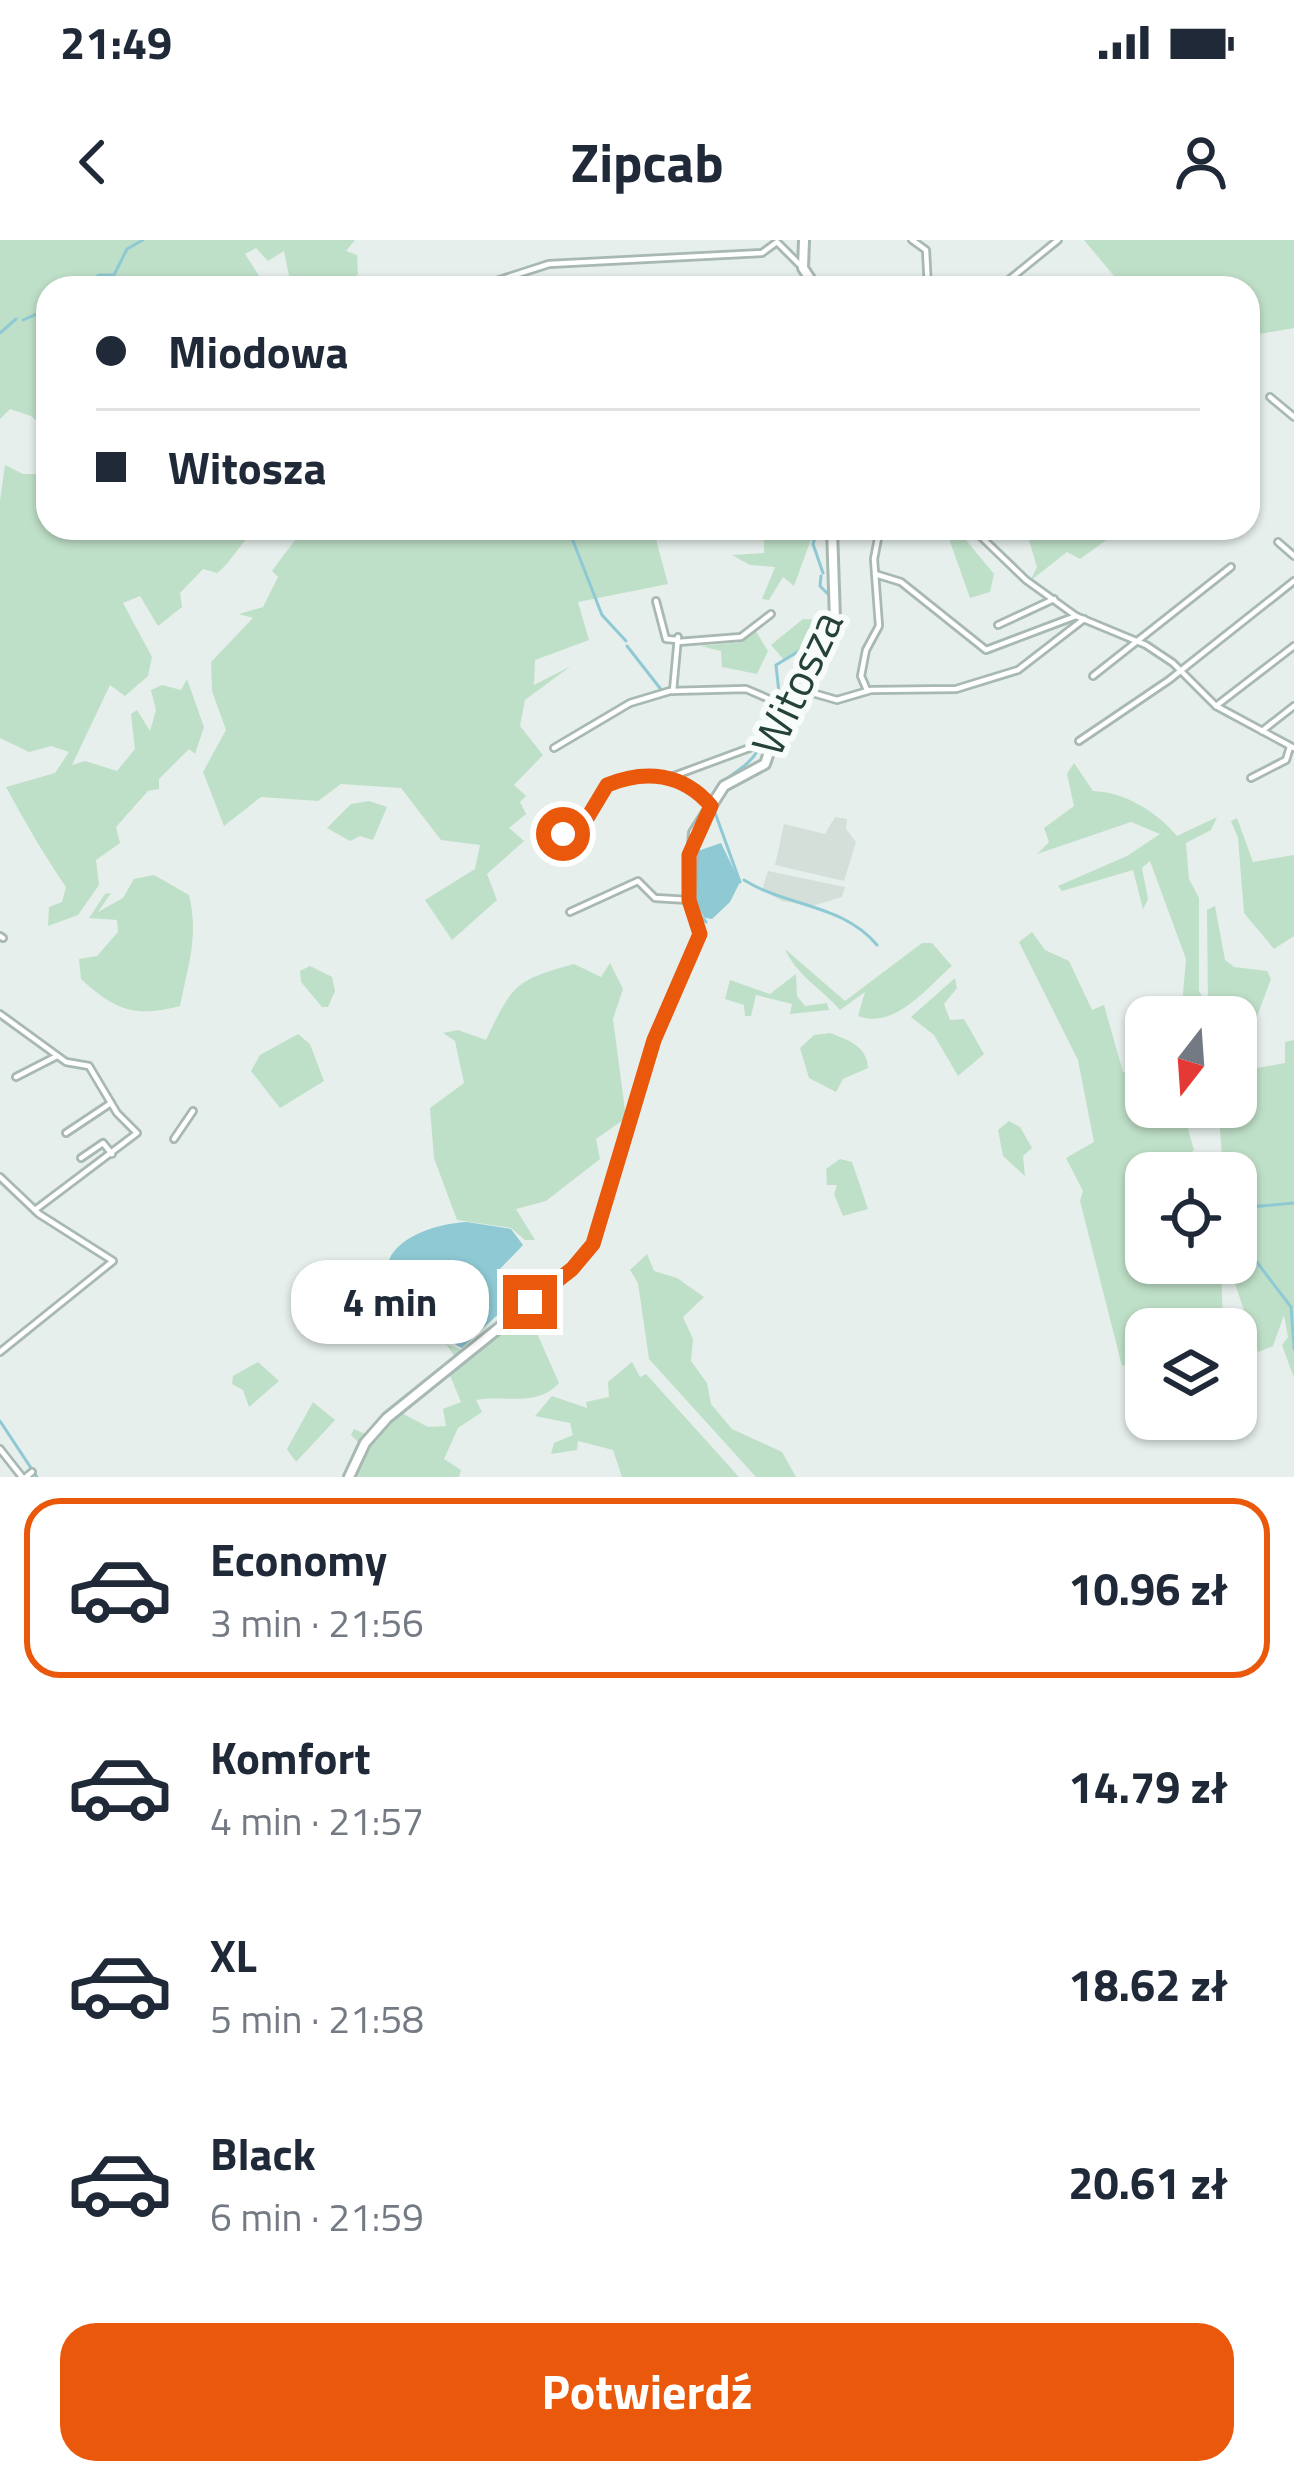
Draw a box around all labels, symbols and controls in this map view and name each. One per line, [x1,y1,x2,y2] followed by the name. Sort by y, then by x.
[60,8,172,76] text: 21:49
[570,121,724,203] text: Zipcab
[60,129,126,195] icon: back
[1168,129,1234,195] icon: person
[168,317,349,385] text: Miodowa
[168,433,326,501] text: Witosza
[733,599,859,766] street label: Witosza
[536,807,590,861] route start
[1125,996,1257,1128] north arrow
[1125,996,1257,1440] map controls
[1125,1152,1257,1284] button: locate
[290,1260,488,1344] callout: 4 min
[343,1272,437,1331] text: 4 min
[503,1275,557,1329] route end
[1125,1308,1257,1440] button: layers
[210,1525,387,1593] text: Economy
[66,1534,174,1642] icon: car
[1068,1554,1228,1622] text: 10.96 zł
[210,1593,424,1652] text: 3 min · 21:56
[210,1723,371,1791] text: Komfort
[66,1732,174,1840] icon: car
[1068,1752,1228,1820] text: 14.79 zł
[210,1791,424,1850] text: 4 min · 21:57
[210,1921,257,1989] text: XL
[66,1930,174,2038] icon: car
[1068,1950,1228,2018] text: 18.62 zł
[210,1989,424,2048] text: 5 min · 21:58
[210,2119,316,2187] text: Black
[66,2128,174,2236] icon: car
[1068,2148,1228,2216] text: 20.61 zł
[210,2187,424,2246] text: 6 min · 21:59
[60,2323,1234,2461] button: Potwierdź

